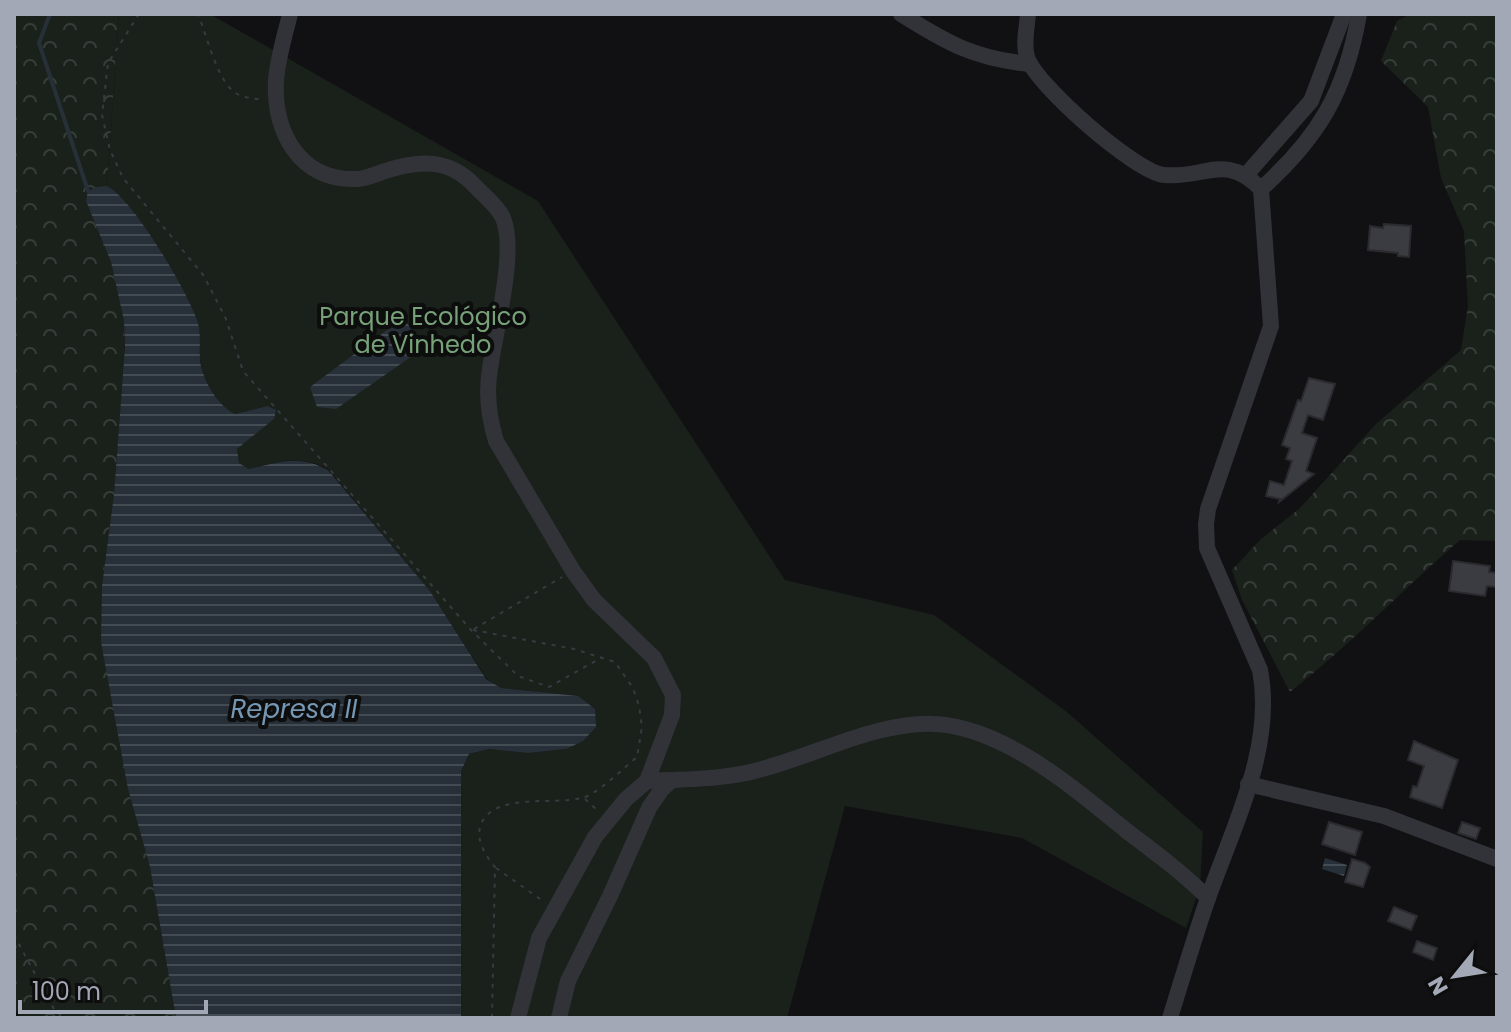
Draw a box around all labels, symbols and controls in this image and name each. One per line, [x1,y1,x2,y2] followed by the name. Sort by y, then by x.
[319,300,527,361] park label: Parque Ecológico de Vinhedo
[230,691,358,727] water label: Represa II
[1415,936,1495,1016] north arrow
[20,964,206,1014] scale bar
[1421,971,1456,1001] text: N
[32,975,101,1008] text: 100 m

